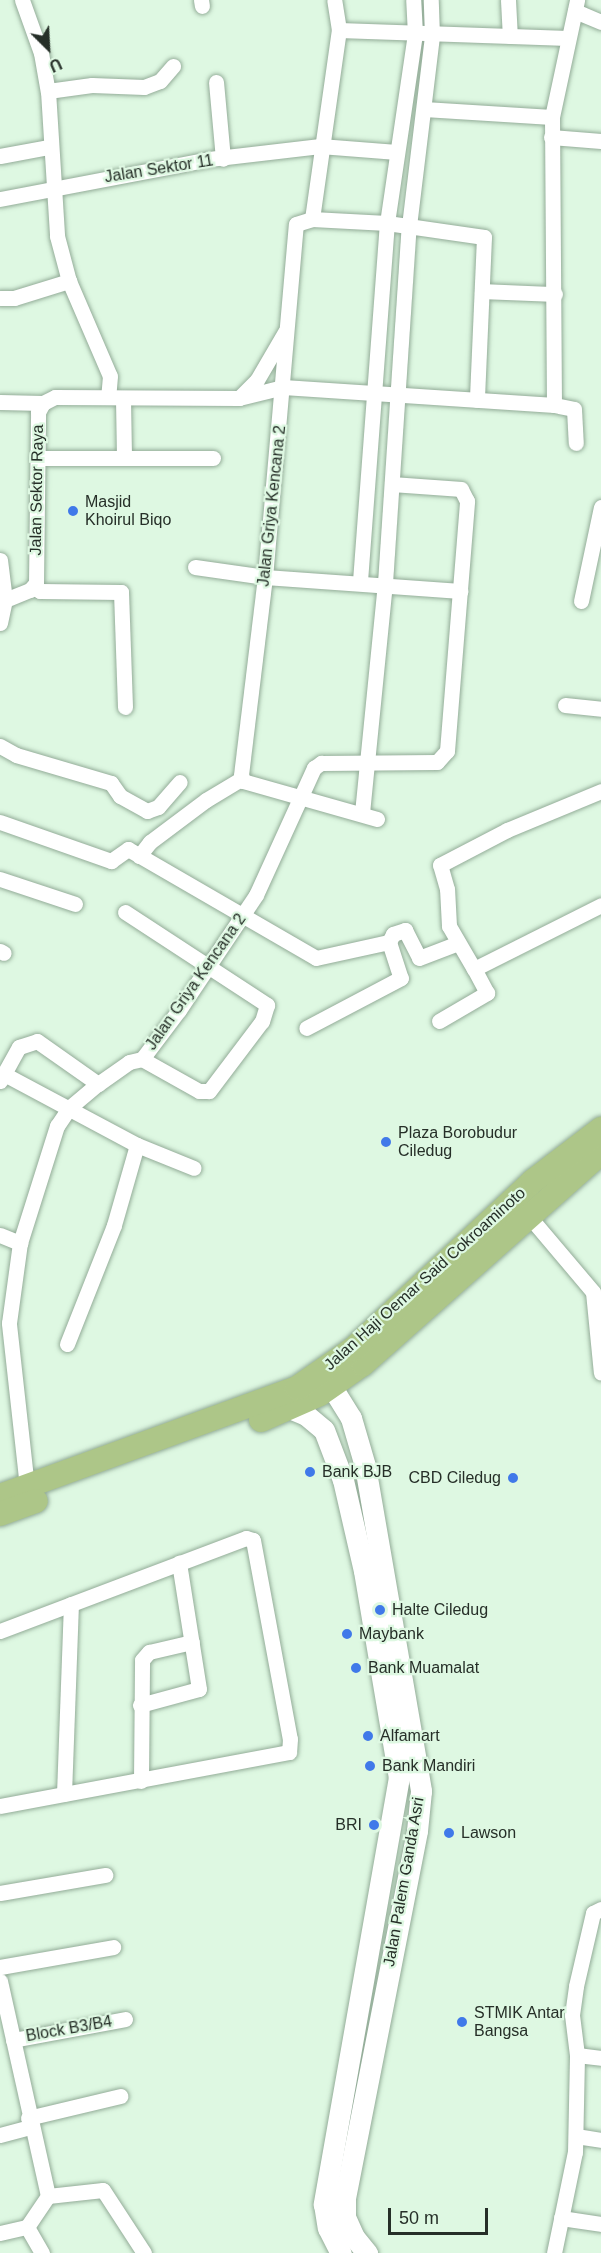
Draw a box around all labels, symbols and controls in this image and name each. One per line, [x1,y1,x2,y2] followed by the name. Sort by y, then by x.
[18,18,78,78] north arrow
[47,55,64,75] text: U
[103,151,215,187] street label: Jalan Sektor 11
[26,424,48,556] street label: Jalan Sektor Raya
[254,425,290,587] street label: Jalan Griya Kencana 2
[85,492,171,530] place label: Masjid Khoirul Biqo
[66,504,80,518] marker: Masjid Khoirul Biqo
[142,910,250,1054] street label: Jalan Griya Kencana 2
[398,1123,517,1161] place label: Plaza Borobudur Ciledug
[379,1135,393,1149] marker: Plaza Borobudur Ciledug
[320,1184,530,1374] street label: Jalan Haji Oemar Said Cokroaminoto
[322,1462,392,1482] place label: Bank BJB
[303,1465,317,1479] marker: Bank BJB
[409,1468,501,1488] place label: CBD Ciledug
[506,1471,520,1485] marker: CBD Ciledug
[392,1600,488,1620] place label: Halte Ciledug
[373,1603,387,1617] marker: Halte Ciledug
[359,1624,424,1644] place label: Maybank
[340,1627,354,1641] marker: Maybank
[368,1658,479,1678] place label: Bank Muamalat
[349,1661,363,1675] marker: Bank Muamalat
[380,1726,440,1746] place label: Alfamart
[361,1729,375,1743] marker: Alfamart
[382,1756,475,1776] place label: Bank Mandiri
[363,1759,377,1773] marker: Bank Mandiri
[380,1795,428,1969] street label: Jalan Palem Ganda Asri
[335,1815,362,1835] place label: BRI
[367,1818,381,1832] marker: BRI
[461,1823,516,1843] place label: Lawson
[442,1826,456,1840] marker: Lawson
[474,2003,566,2041] place label: STMIK Antar Bangsa
[24,2012,114,2046] street label: Block B3/B4
[455,2015,469,2029] marker: STMIK Antar Bangsa
[391,2196,492,2234] scale bar
[399,2208,439,2228] text: 50 m

